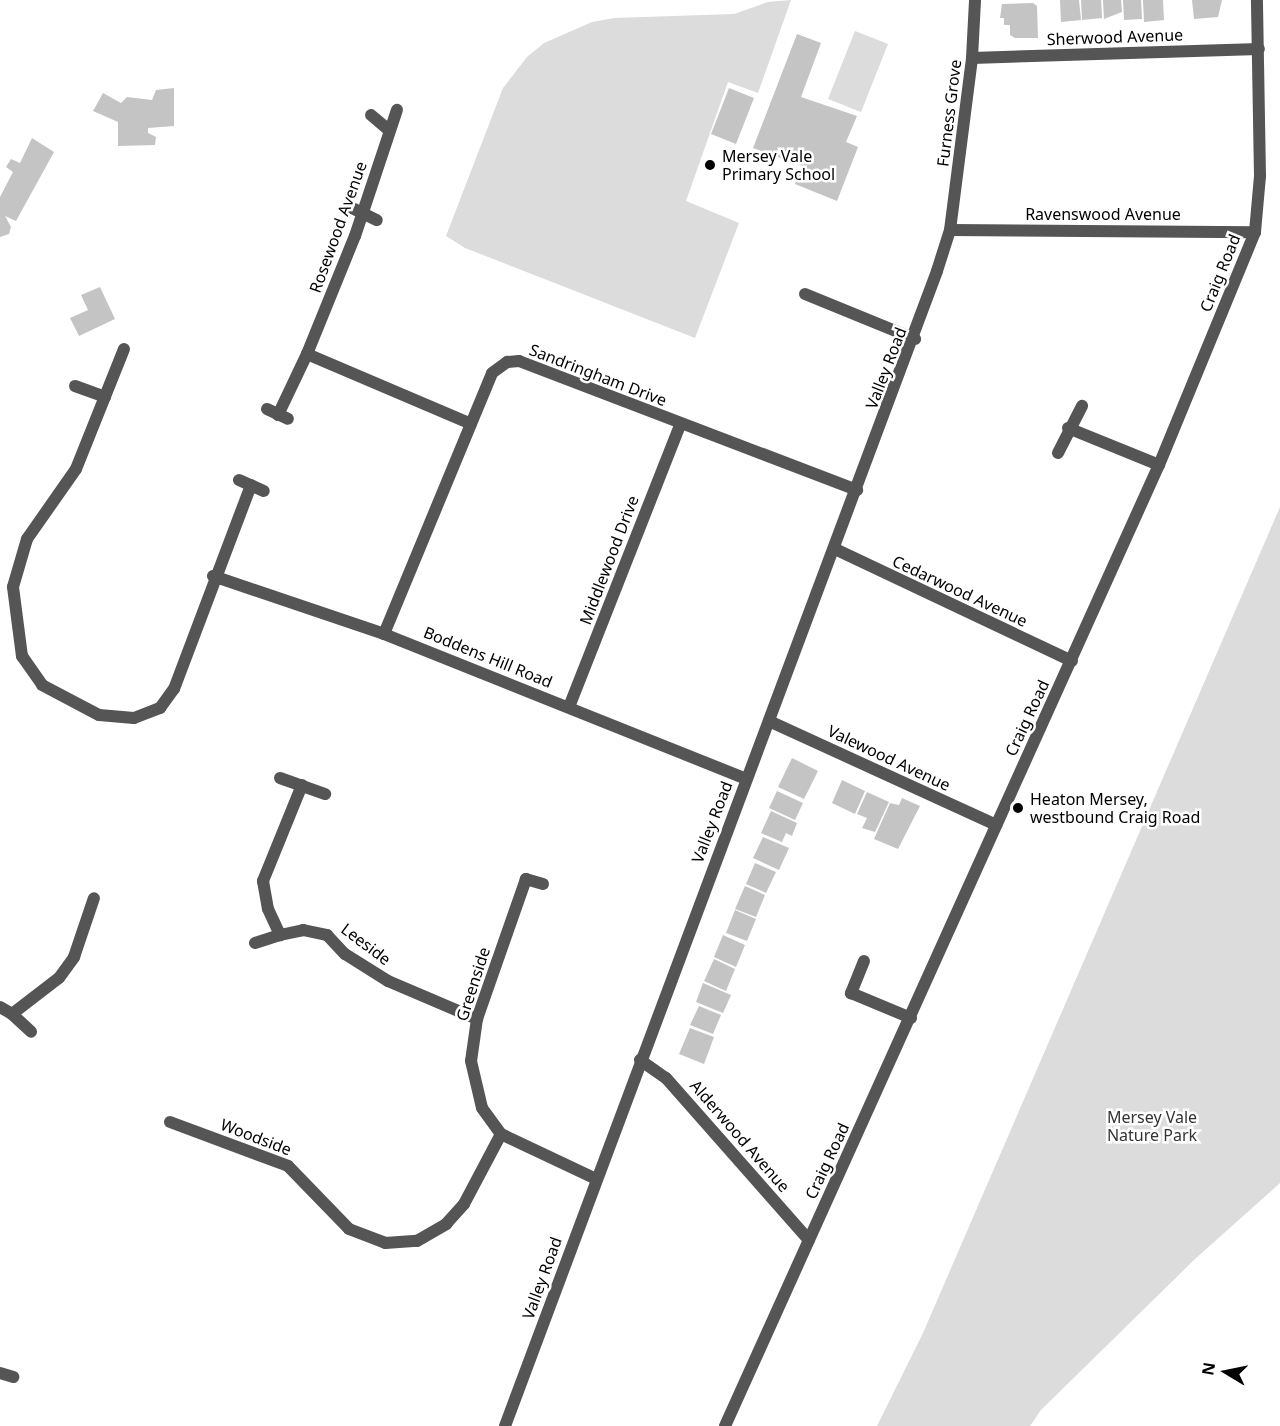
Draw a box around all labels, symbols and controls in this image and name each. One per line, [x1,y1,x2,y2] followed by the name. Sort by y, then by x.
[1046,25,1184,49] street label: Sherwood Avenue
[933,58,965,168] street label: Furness Grove
[722,146,835,184] place label: Mersey Vale Primary School
[703,158,717,172] marker: Mersey Vale Primary School
[305,159,371,295] street label: Rosewood Avenue
[1025,204,1181,224] street label: Ravenswood Avenue
[1196,231,1244,315] street label: Craig Road
[862,324,910,412] street label: Valley Road
[527,340,669,410] street label: Sandringham Drive
[576,493,642,627] street label: Middlewood Drive
[889,551,1031,631] street label: Cedarwood Avenue
[421,622,555,692] street label: Boddens Hill Road
[1001,677,1053,759] street label: Craig Road
[825,721,953,795] street label: Valewood Avenue
[688,778,736,866] street label: Valley Road
[1030,789,1200,827] place label: Heaton Mersey, westbound Craig Road
[1011,801,1025,815] marker: Heaton Mersey, westbound Craig Road
[337,919,395,969] street label: Leeside
[452,945,494,1023] street label: Greenside
[686,1076,794,1196] street label: Alderwood Avenue
[1107,1107,1197,1145] park label: Mersey Vale Nature Park
[218,1115,294,1159] street label: Woodside
[801,1120,853,1202] street label: Craig Road
[518,1234,566,1322] street label: Valley Road
[1196,1342,1256,1402] north arrow
[1196,1361,1220,1377] text: N

